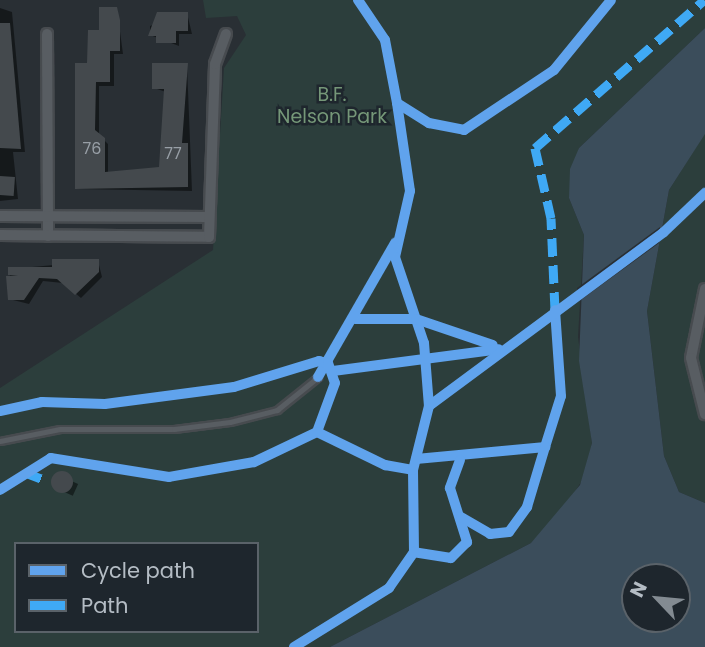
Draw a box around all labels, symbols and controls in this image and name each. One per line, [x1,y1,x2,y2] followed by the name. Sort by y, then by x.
[277,84,387,128] park label: B.F. Nelson Park
[83,139,101,159] house number: 76
[164,144,182,164] house number: 77
[14,542,259,633] legend
[81,556,195,585] text: Cycle path
[621,563,691,633] north arrow
[623,577,654,602] text: N
[81,591,128,620] text: Path

